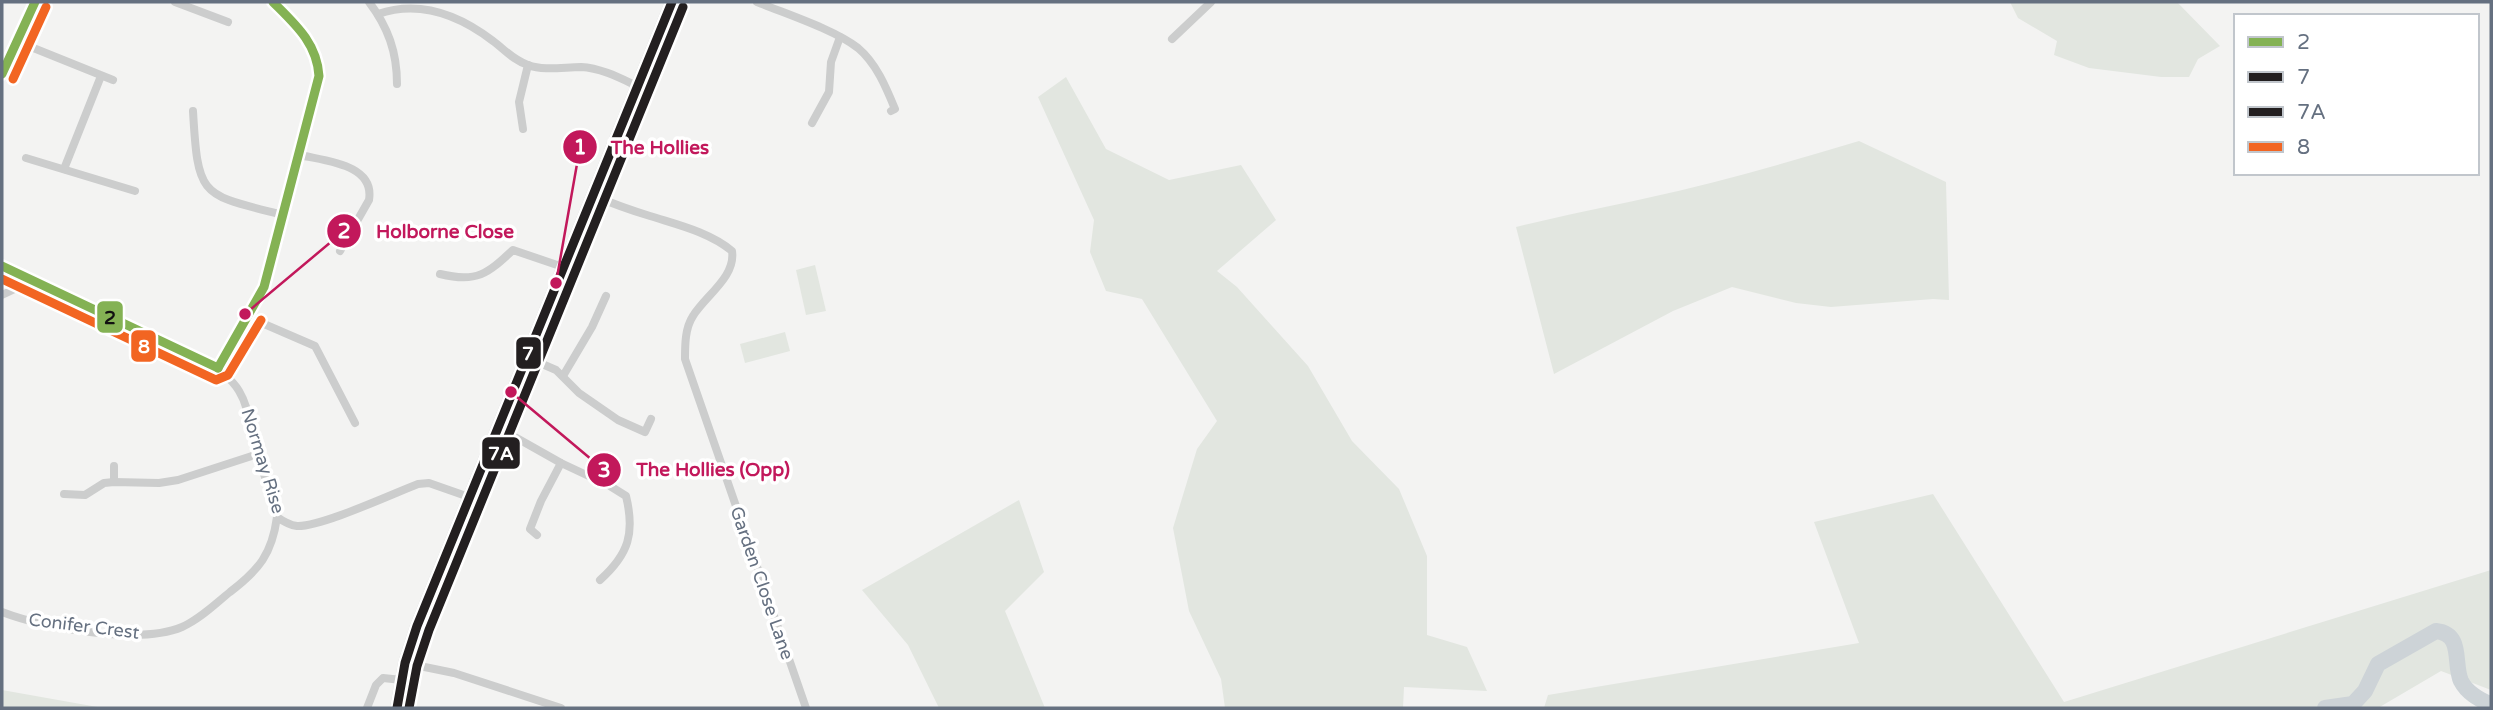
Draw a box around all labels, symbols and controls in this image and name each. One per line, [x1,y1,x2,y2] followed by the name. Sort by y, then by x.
[2234,14,2479,175] legend
[2297,30,2310,55] text: 2
[2297,65,2310,90] text: 7
[2297,100,2326,125] text: 7A
[562,127,724,167] callout: The Hollies
[573,135,587,160] text: 1
[2297,135,2310,160] text: 8
[610,137,709,159] text: The Hollies
[327,211,527,251] callout: Holborne Close
[337,219,351,244] text: 2
[376,221,514,243] text: Holborne Close
[96,300,124,334] line badge: 2
[104,307,116,329] text: 2
[130,329,157,363] line badge: 8
[138,336,150,358] text: 8
[515,336,542,370] line badge: 7
[522,343,534,365] text: 7
[237,406,289,516] street label: Normay Rise
[481,436,521,470] line badge: 7A
[488,443,514,465] text: 7A
[587,450,804,490] callout: The Hollies (Opp)
[597,458,611,483] text: 3
[635,459,790,482] text: The Hollies (Opp)
[725,503,799,663] street label: Garden Close Lane
[27,608,141,644] street label: Conifer Crest

